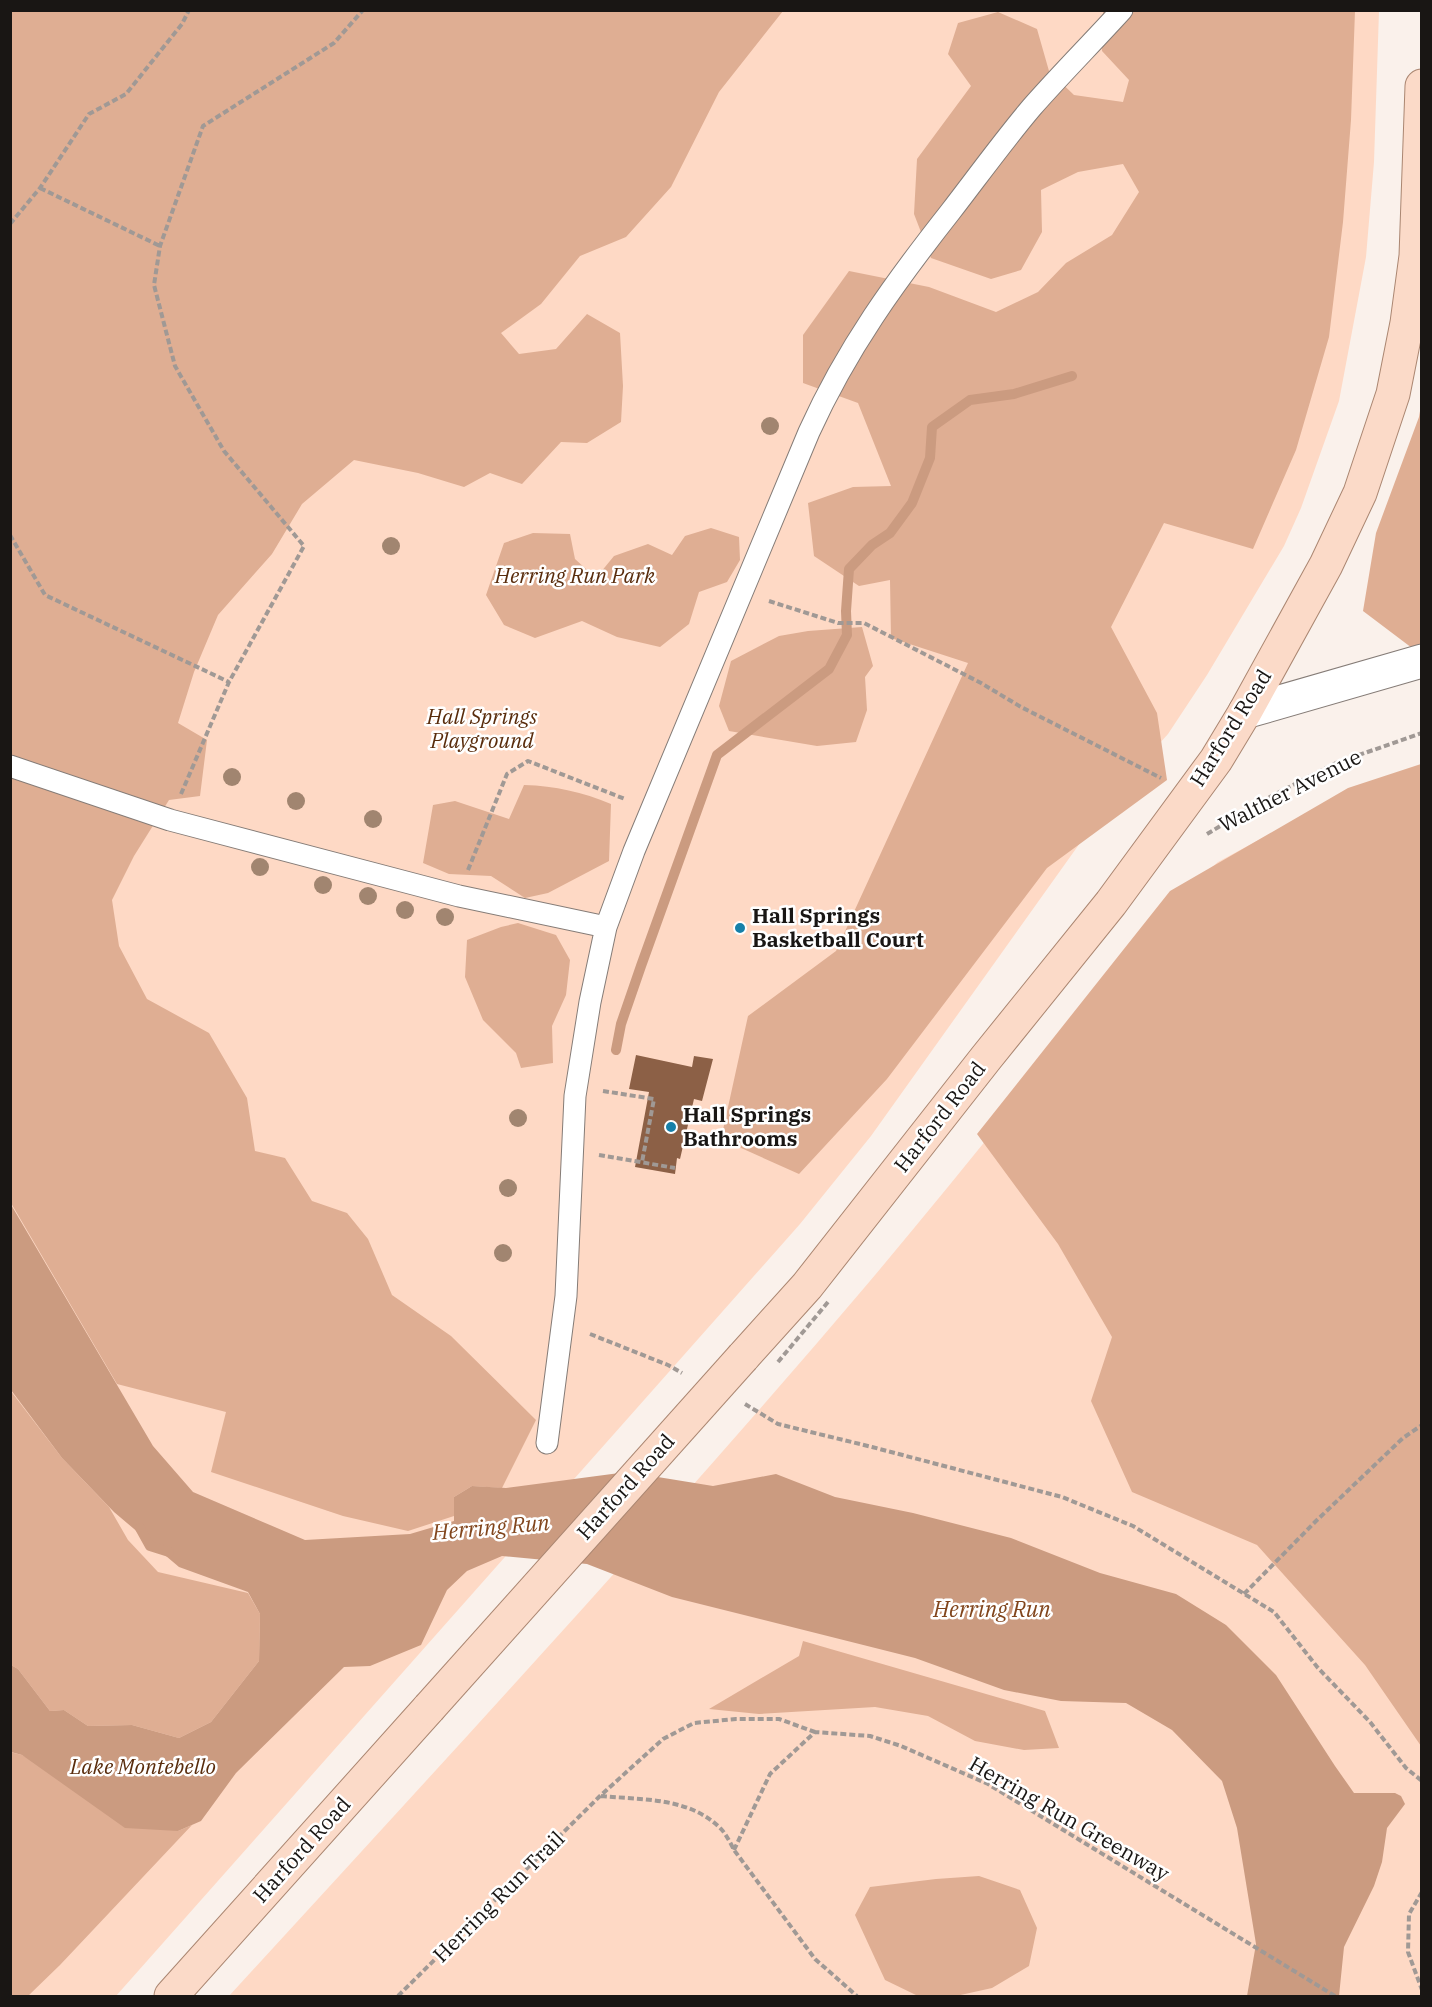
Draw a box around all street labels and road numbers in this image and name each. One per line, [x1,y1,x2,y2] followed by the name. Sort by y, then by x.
[1183,663,1278,792] street label: Harford Road
[1213,742,1366,838] street label: Walther Avenue
[887,1055,991,1178] street label: Harford Road
[570,1427,680,1545] street label: Harford Road
[964,1749,1175,1887] street label: Herring Run Greenway
[246,1790,356,1908] street label: Harford Road
[426,1824,570,1968] street label: Herring Run Trail

